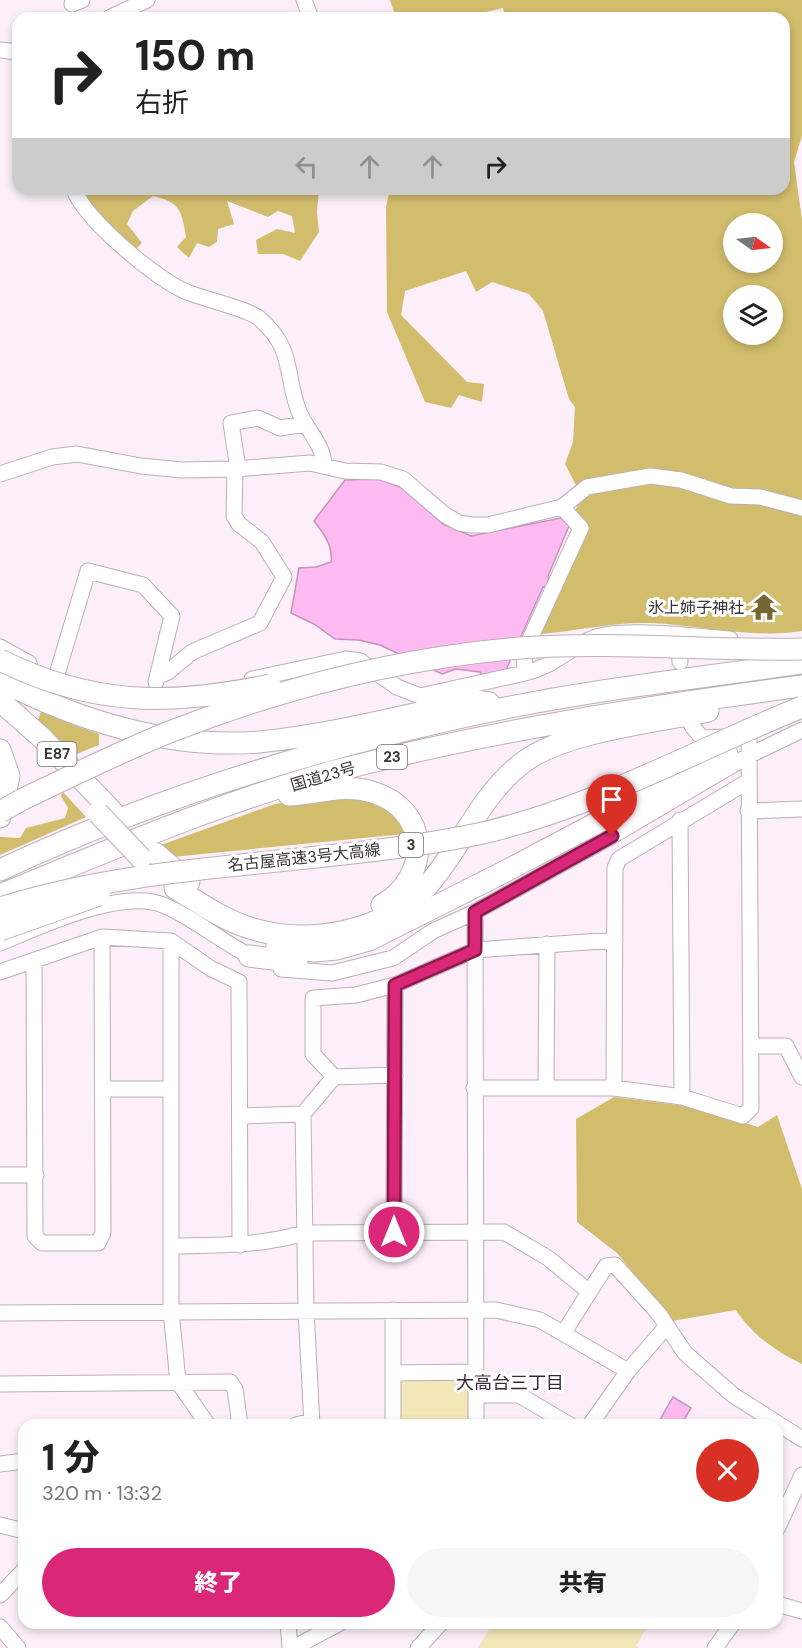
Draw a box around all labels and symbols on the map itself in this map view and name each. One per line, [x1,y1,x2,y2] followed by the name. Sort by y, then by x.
[723,213,783,273] north arrow
[749,592,779,622] temple icon: 氷上姉子神社
[648,597,744,618] place label: 氷上姉子神社
[38,742,76,766] road number: E87
[377,745,407,769] road number: 23
[288,757,358,796] street label: 国道23号
[586,774,637,836] pin
[399,833,423,857] road number: 3
[227,839,381,876] street label: 名古屋高速3号大高線
[362,1200,426,1264] position arrow
[456,1371,564,1395] district label: 大高台三丁目

